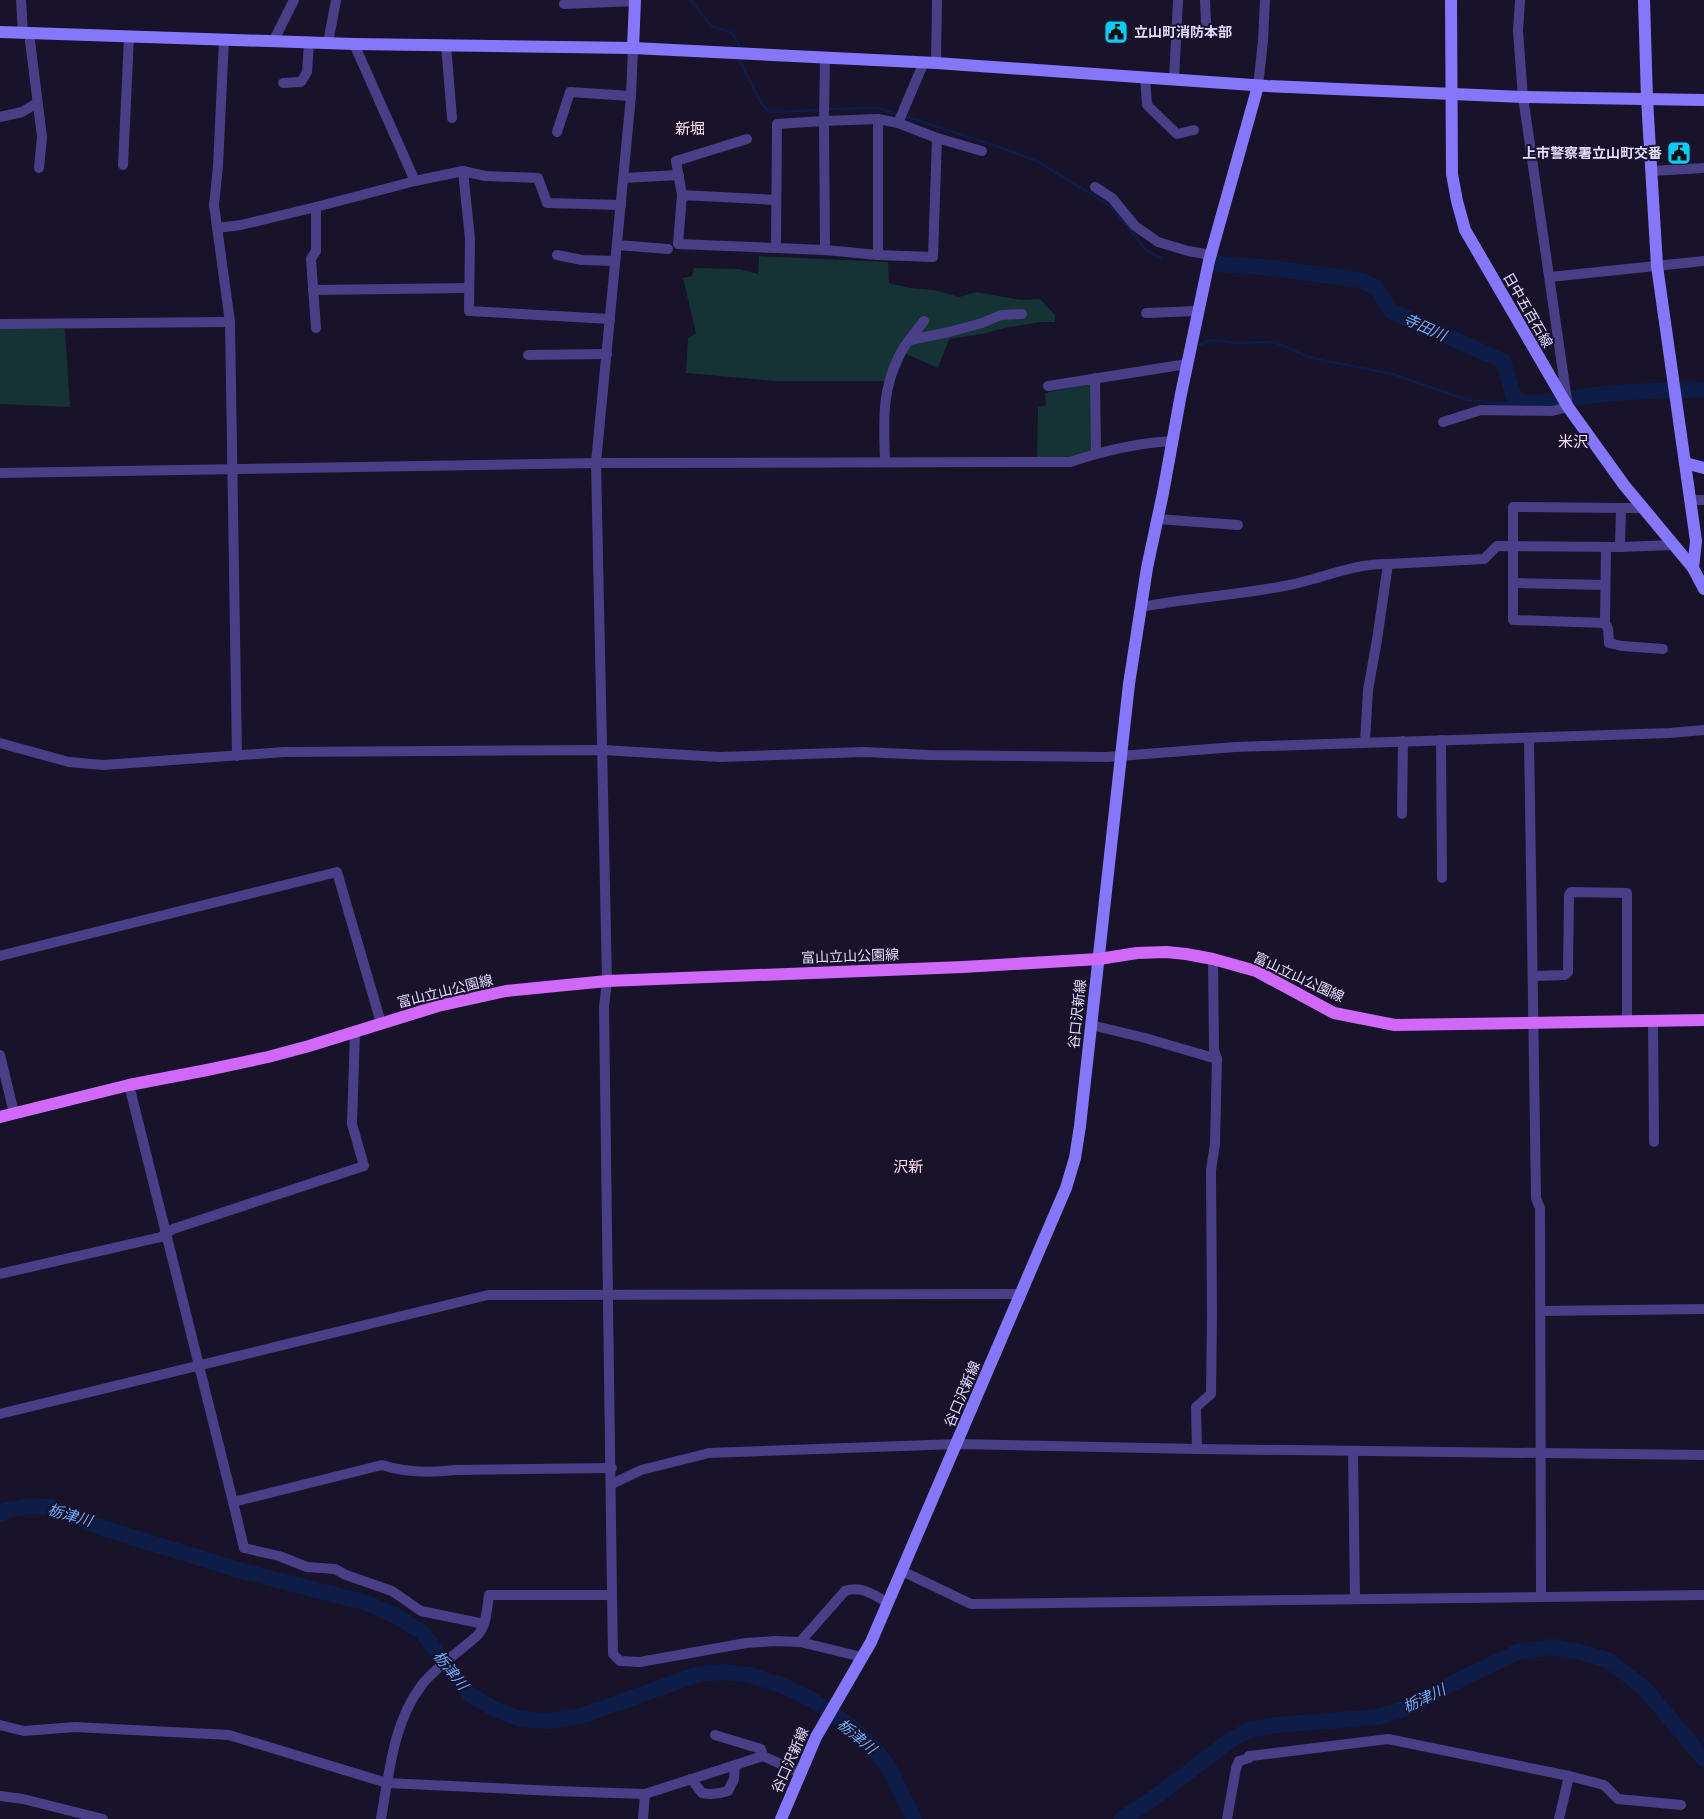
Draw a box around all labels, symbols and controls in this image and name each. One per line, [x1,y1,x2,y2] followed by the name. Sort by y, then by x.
[1103,19,1129,45] public building icon: 立山町消防本部
[1134,24,1232,40] place label: 立山町消防本部
[675,120,705,137] district label: 新堀
[1666,140,1692,166] public building icon: 上市警察署立山町交番
[1522,145,1662,161] place label: 上市警察署立山町交番
[1500,270,1556,350] street label: 日中五百石線
[1401,310,1451,345] water label: 寺田川
[1558,433,1588,450] district label: 米沢
[801,946,899,966] street label: 富山立山公園線
[1251,949,1347,1005] street label: 富山立山公園線
[396,971,494,1011] street label: 富山立山公園線
[1065,978,1089,1050] street label: 谷口沢新線
[893,1158,923,1175] district label: 沢新
[941,1359,983,1429] street label: 谷口沢新線
[46,1501,96,1530] water label: 栃津川
[430,1647,473,1695] water label: 栃津川
[1400,1680,1450,1715] water label: 栃津川
[834,1715,881,1758] water label: 栃津川
[768,1725,812,1795] street label: 谷口沢新線

